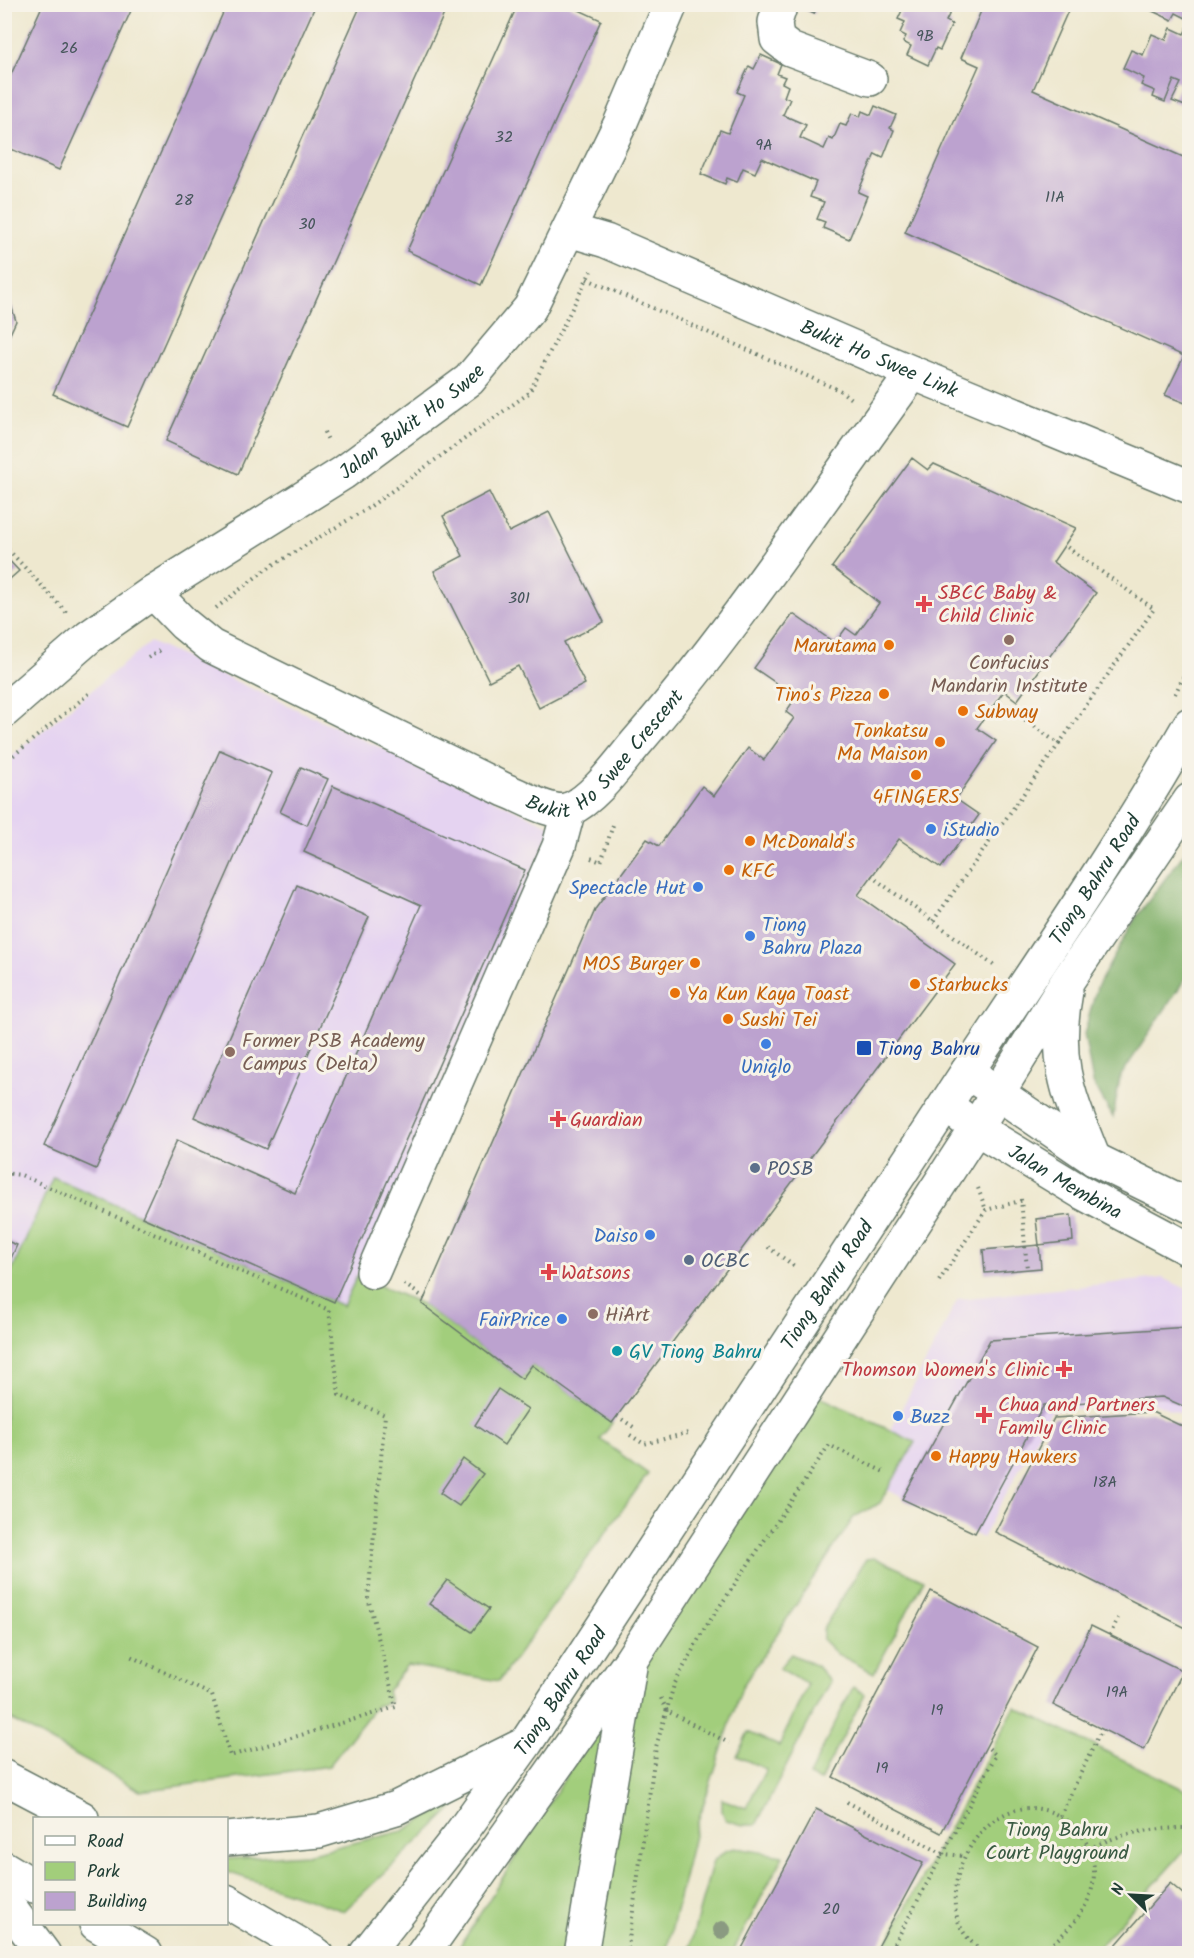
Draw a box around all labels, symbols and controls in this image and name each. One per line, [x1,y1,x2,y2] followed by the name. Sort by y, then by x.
[916,24,934,49] house number: 9B
[60,36,78,61] house number: 26
[495,125,513,150] house number: 32
[755,133,773,158] house number: 9A
[1045,185,1065,210] house number: 11A
[175,188,194,213] house number: 28
[298,212,316,237] house number: 30
[795,312,963,408] street label: Bukit Ho Swee Link
[333,358,494,489] street label: Jalan Bukit Ho Swee
[938,578,1057,633] place label: SBCC Baby & Child Clinic
[508,586,530,611] house number: 301
[915,595,933,613] marker: SBCC Baby & Child Clinic
[793,631,877,663] place label: Marutama
[1002,633,1016,647] marker: Confucius Mandarin Institute
[882,638,896,652] marker: Marutama
[930,648,1088,703] place label: Confucius Mandarin Institute
[775,680,872,712] place label: Tino's Pizza
[520,683,693,829] street label: Bukit Ho Swee Crescent
[877,687,891,701] marker: Tino's Pizza
[975,697,1039,729] place label: Subway
[956,704,970,718] marker: Subway
[837,716,928,771] place label: Tonkatsu Ma Maison
[933,735,947,749] marker: Tonkatsu Ma Maison
[909,768,923,782] marker: 4FINGERS
[872,782,960,814] place label: 4FINGERS
[1042,808,1151,952] street label: Tiong Bahru Road
[943,815,1000,847] place label: iStudio
[924,822,938,836] marker: iStudio
[762,827,855,859] place label: McDonald's
[743,834,757,848] marker: McDonald's
[741,856,775,888] place label: KFC
[722,863,736,877] marker: KFC
[569,873,686,905] place label: Spectacle Hut
[691,880,705,894] marker: Spectacle Hut
[762,910,862,965] place label: Tiong Bahru Plaza
[743,929,757,943] marker: Tiong Bahru Plaza
[582,949,684,981] place label: MOS Burger
[688,956,702,970] marker: MOS Burger
[927,970,1009,1002] place label: Starbucks
[908,977,922,991] marker: Starbucks
[687,979,850,1011] place label: Ya Kun Kaya Toast
[668,986,682,1000] marker: Ya Kun Kaya Toast
[740,1005,818,1037] place label: Sushi Tei
[721,1012,735,1026] marker: Sushi Tei
[242,1026,425,1081] place label: Former PSB Academy Campus (Delta)
[878,1034,980,1066] place label: Tiong Bahru
[759,1037,773,1051] marker: Uniqlo
[855,1039,873,1057] marker: Tiong Bahru
[223,1045,237,1059] marker: Former PSB Academy Campus (Delta)
[741,1052,791,1084] place label: Uniqlo
[570,1105,643,1137] place label: Guardian
[551,1112,565,1126] marker: Guardian
[1001,1137,1127,1229] street label: Jalan Membina
[767,1154,813,1186] place label: POSB
[748,1161,762,1175] marker: POSB
[774,1213,883,1357] street label: Tiong Bahru Road
[593,1221,638,1253] place label: Daiso
[643,1228,657,1242] marker: Daiso
[701,1246,750,1278] place label: OCBC
[682,1253,696,1267] marker: OCBC
[561,1258,631,1290] place label: Watsons
[542,1265,556,1279] marker: Watsons
[605,1300,650,1332] place label: HiArt
[479,1305,550,1337] place label: FairPrice
[586,1307,600,1321] marker: HiArt
[555,1312,569,1326] marker: FairPrice
[629,1337,762,1369] place label: GV Tiong Bahru
[610,1344,624,1358] marker: GV Tiong Bahru
[842,1355,1050,1387] place label: Thomson Women's Clinic
[1055,1360,1073,1378] marker: Thomson Women's Clinic
[998,1390,1156,1445] place label: Chua and Partners Family Clinic
[910,1402,950,1434] place label: Buzz
[975,1406,993,1424] marker: Chua and Partners Family Clinic
[891,1409,905,1423] marker: Buzz
[948,1442,1078,1474] place label: Happy Hawkers
[929,1449,943,1463] marker: Happy Hawkers
[1093,1470,1117,1495] house number: 18A
[507,1620,617,1764] street label: Tiong Bahru Road
[1106,1680,1129,1705] house number: 19A
[931,1698,944,1723] house number: 19
[876,1756,889,1781] house number: 19
[986,1815,1130,1870] park label: Tiong Bahru Court Playground
[33,1817,228,1925] legend
[87,1828,124,1857] text: Road
[87,1858,120,1887] text: Park
[1101,1865,1161,1925] north arrow
[1105,1880,1132,1899] text: N
[87,1888,147,1917] text: Building
[822,1897,840,1922] house number: 20

